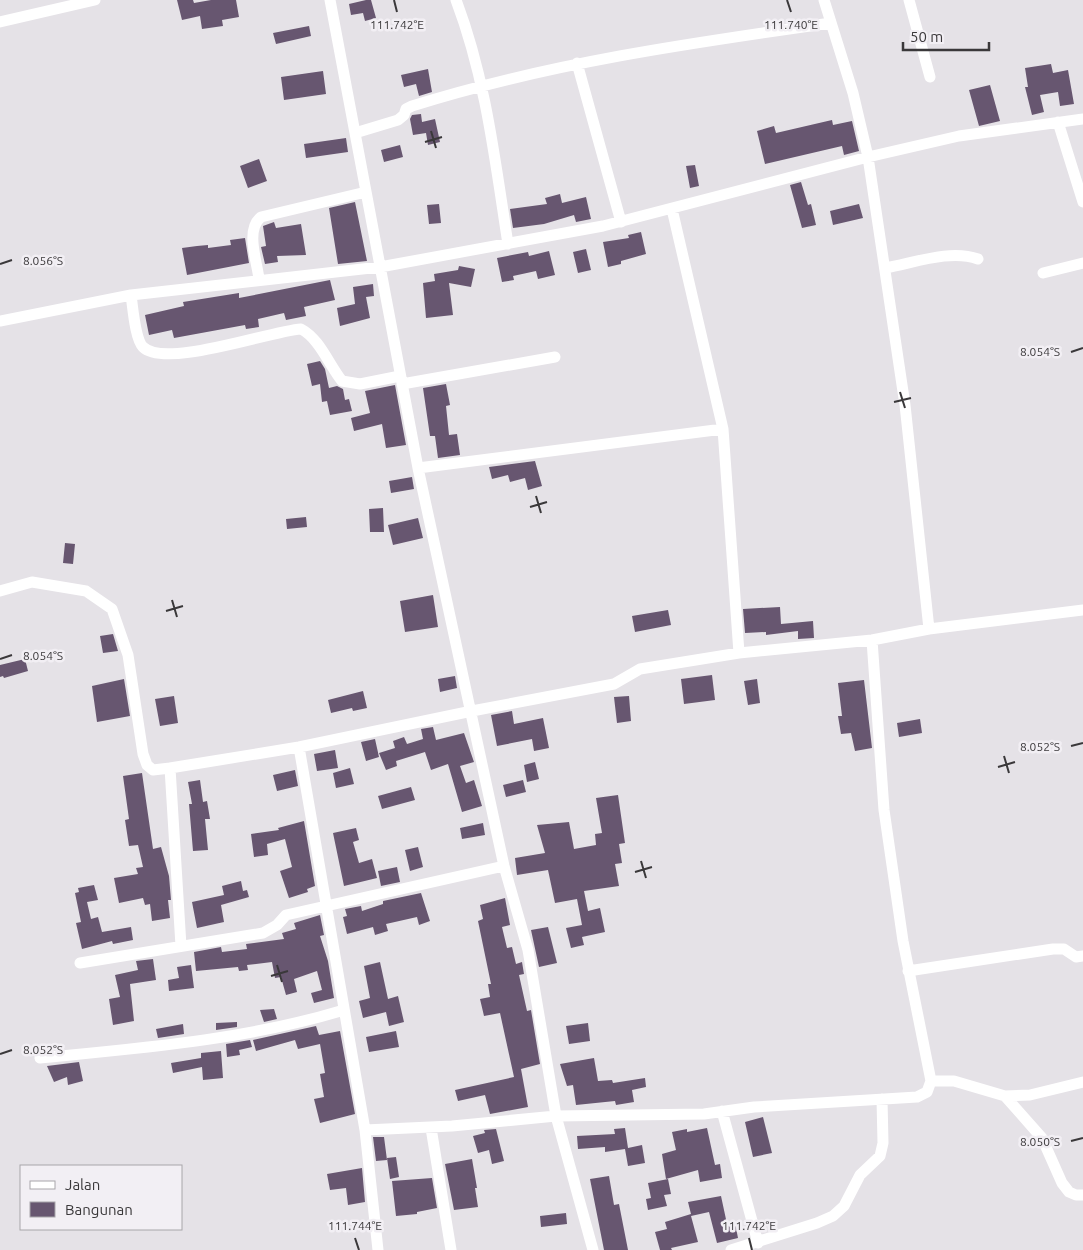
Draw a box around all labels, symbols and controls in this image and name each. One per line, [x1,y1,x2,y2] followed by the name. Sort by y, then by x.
[370,18,424,31] text: 111.742°E
[764,18,818,31] text: 111.740°E
[903,20,989,52] scale bar
[910,28,943,45] text: 50 m
[23,254,63,267] text: 8.056°S
[1020,345,1060,358] text: 8.054°S
[23,649,63,662] text: 8.054°S
[1020,740,1060,753] text: 8.052°S
[23,1043,63,1056] text: 8.052°S
[1020,1135,1060,1148] text: 8.050°S
[20,1165,182,1230] legend
[65,1176,100,1193] text: Jalan
[65,1201,133,1218] text: Bangunan
[328,1219,382,1232] text: 111.744°E
[722,1219,776,1232] text: 111.742°E

